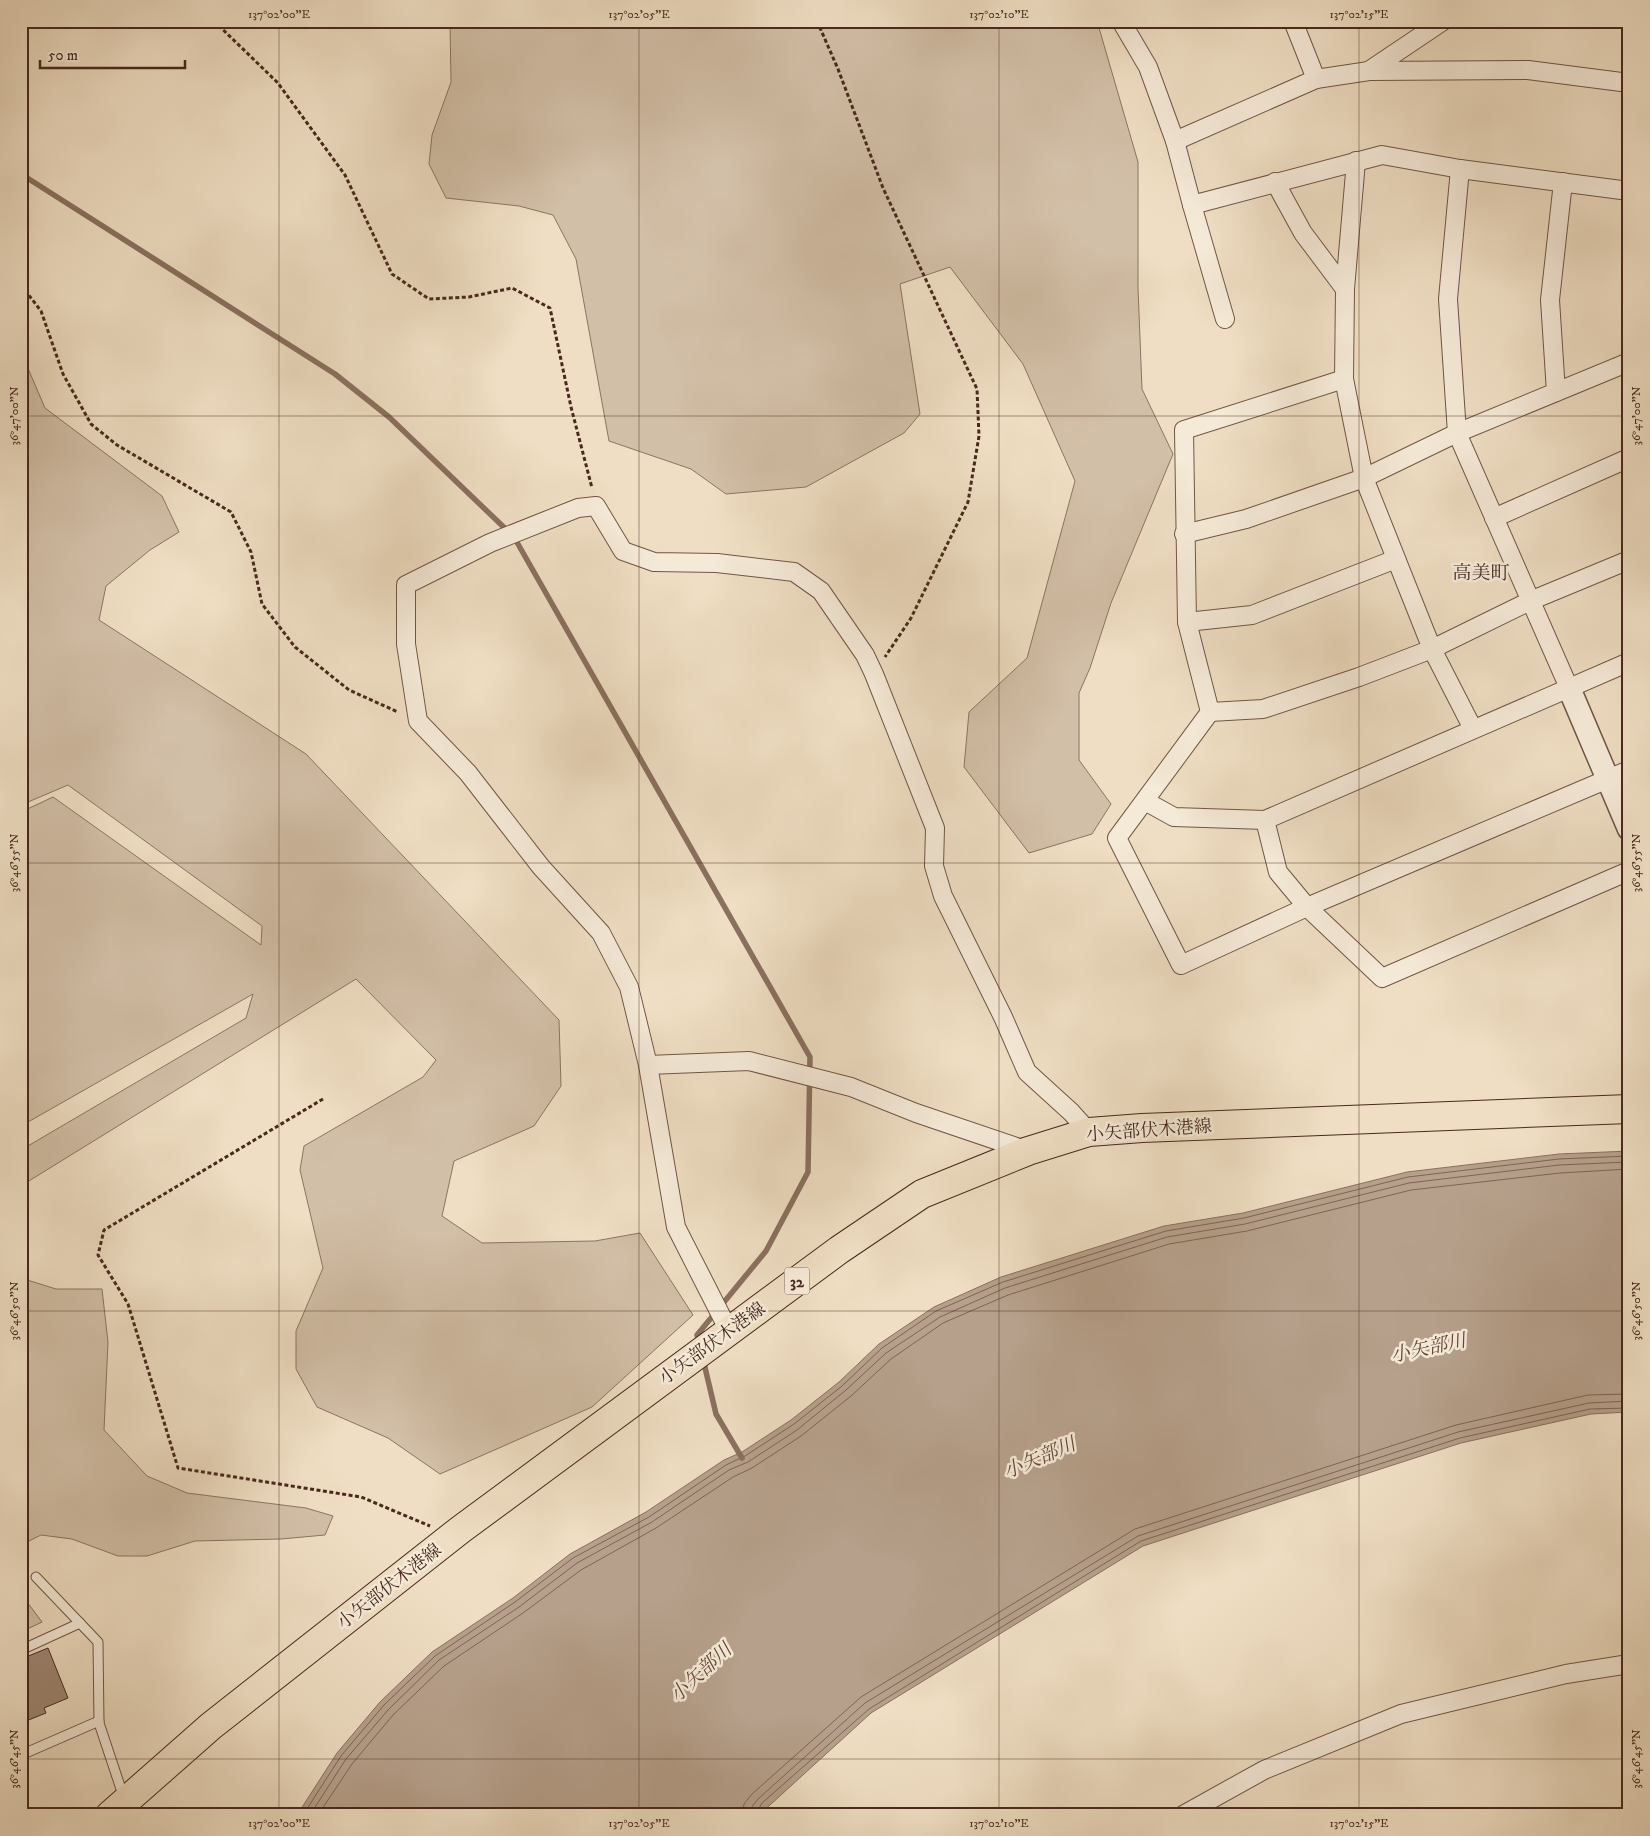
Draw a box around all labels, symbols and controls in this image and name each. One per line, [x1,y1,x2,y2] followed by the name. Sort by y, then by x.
[248,7,310,22] text: 137°02'00"E
[608,7,670,22] text: 137°02'05"E
[969,7,1029,22] text: 137°02'10"E
[1329,7,1389,22] text: 137°02'15"E
[40,38,185,70] scale bar
[48,46,78,65] text: 50 m
[7,386,22,446] text: 36°47'00"N
[1629,386,1644,446] text: 36°47'00"N
[1452,562,1510,585] district label: 高美町
[7,834,22,892] text: 36°46'55"N
[1629,834,1644,892] text: 36°46'55"N
[1085,1116,1213,1146] street label: 小矢部伏木港線
[784,1268,810,1294] road number: 32
[7,1281,22,1341] text: 36°46'50"N
[1629,1281,1644,1341] text: 36°46'50"N
[655,1298,770,1390] street label: 小矢部伏木港線
[1389,1329,1470,1368] water label: 小矢部川
[1000,1432,1081,1484] water label: 小矢部川
[333,1539,446,1634] street label: 小矢部伏木港線
[665,1637,738,1707] water label: 小矢部川
[7,1729,22,1789] text: 36°46'45"N
[1629,1729,1644,1789] text: 36°46'45"N
[248,1816,310,1831] text: 137°02'00"E
[608,1816,670,1831] text: 137°02'05"E
[969,1816,1029,1831] text: 137°02'10"E
[1329,1816,1389,1831] text: 137°02'15"E

